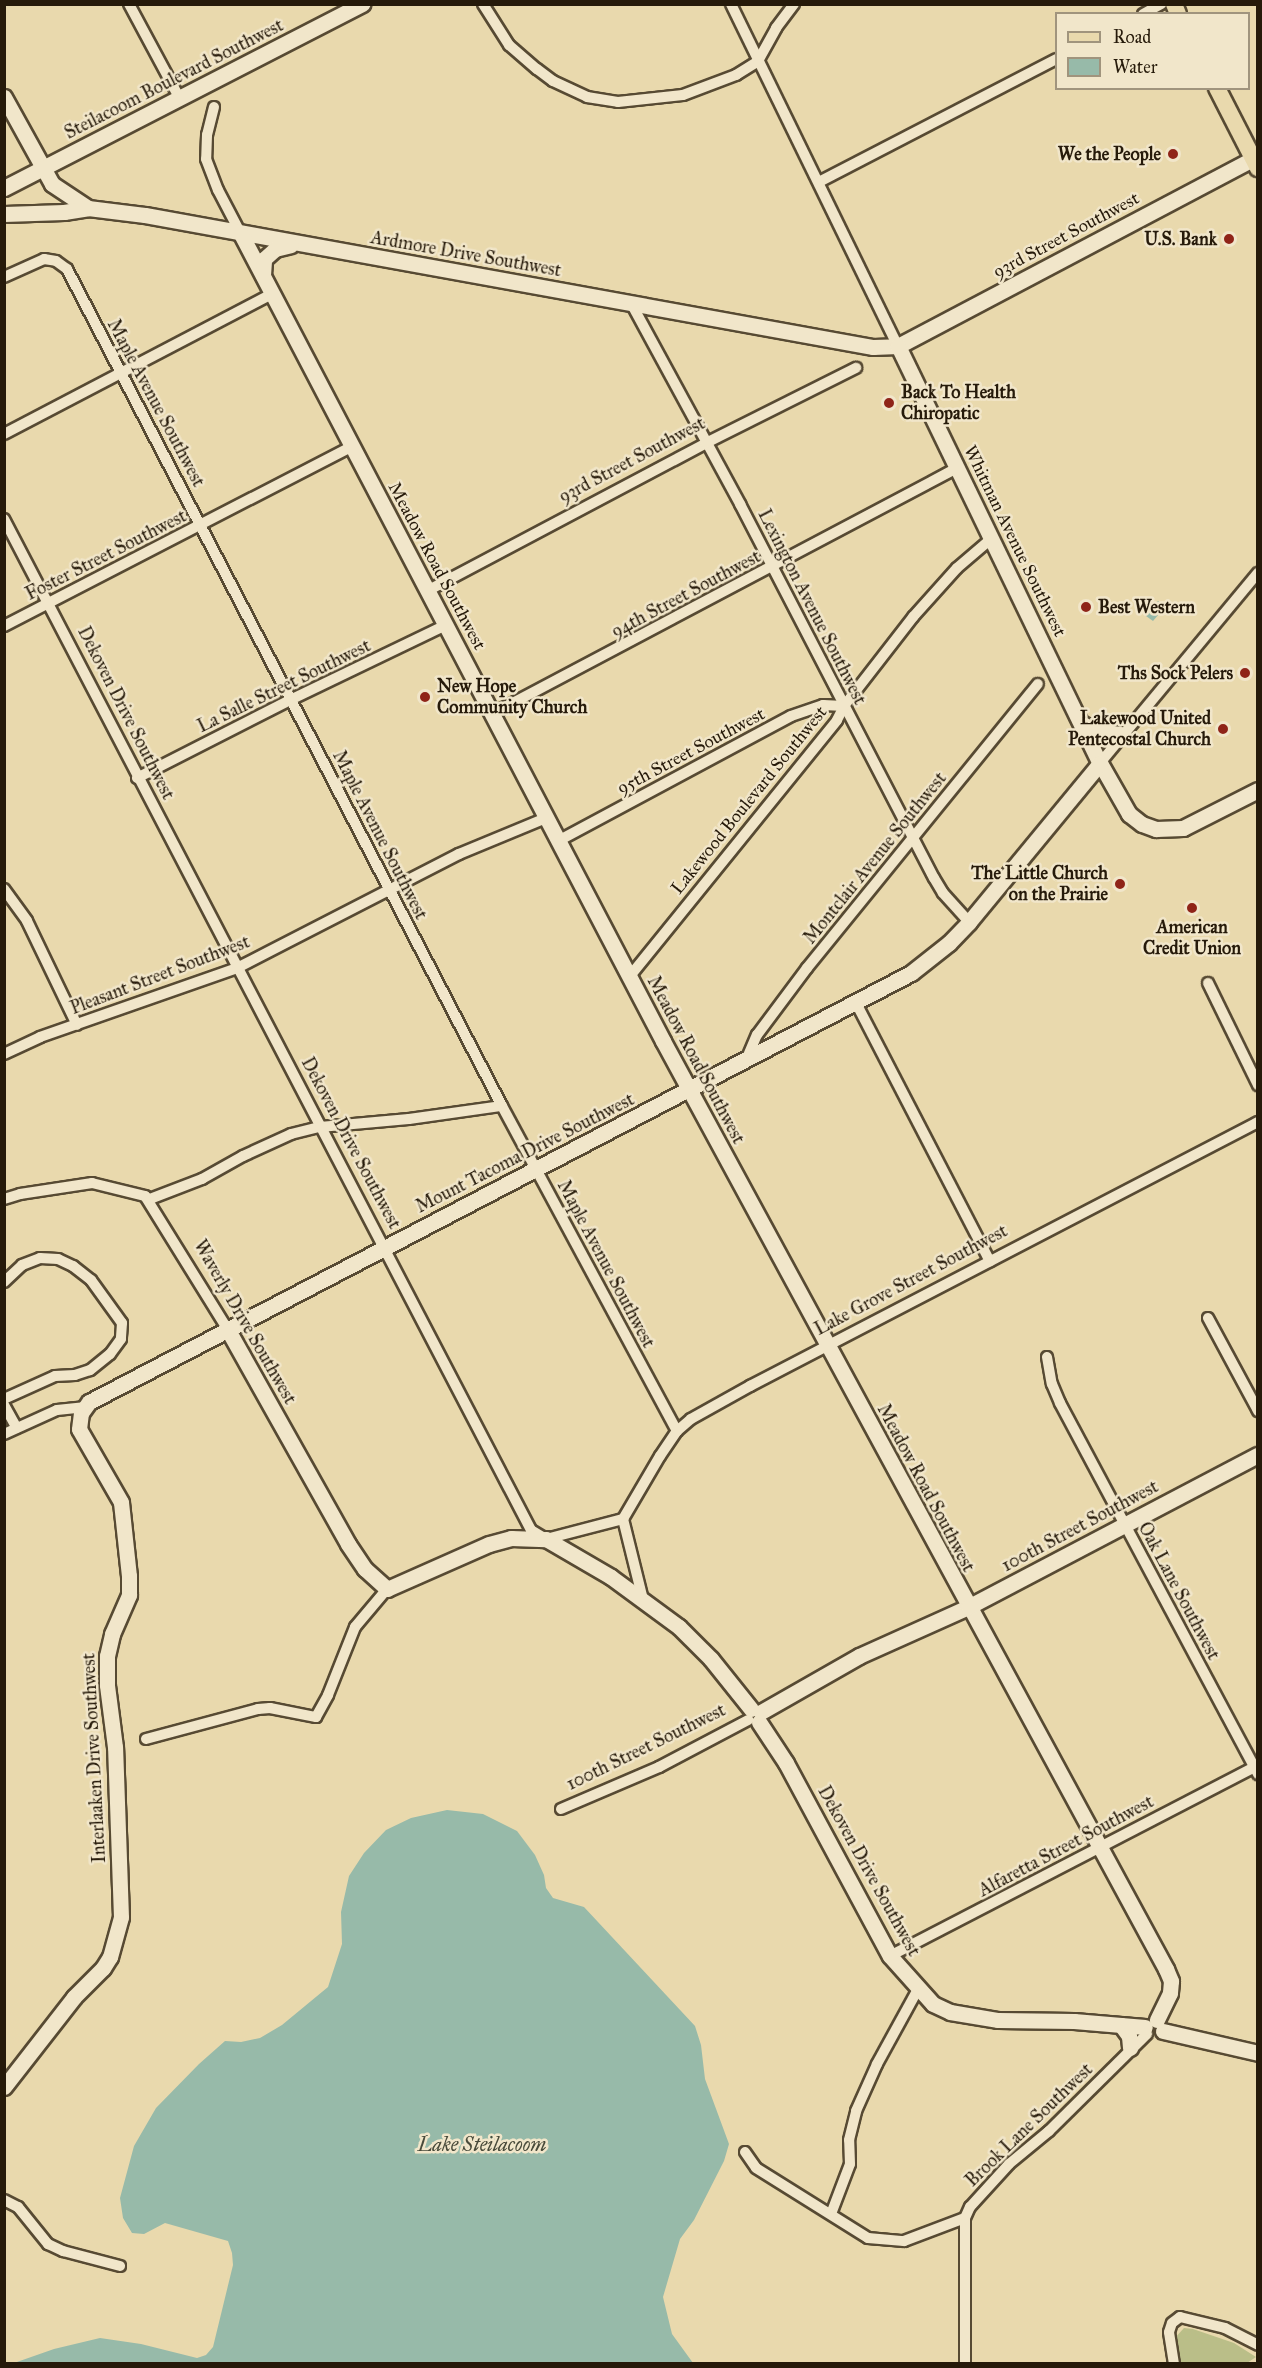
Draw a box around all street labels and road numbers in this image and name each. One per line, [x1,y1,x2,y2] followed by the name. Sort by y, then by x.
[61,14,287,144] street label: Steilacoom Boulevard Southwest
[989,187,1143,283] street label: 93rd Street Southwest
[369,227,563,281] street label: Ardmore Drive Southwest
[103,316,209,490] street label: Maple Avenue Southwest
[555,412,709,508] street label: 93rd Street Southwest
[959,442,1071,640] street label: Whitman Avenue Southwest
[384,478,490,654] street label: Meadow Road Southwest
[22,505,190,605] street label: Foster Street Southwest
[753,506,871,708] street label: Lexington Avenue Southwest
[608,546,764,642] street label: 94th Street Southwest
[73,623,179,803] street label: Dekoven Drive Southwest
[194,635,374,737] street label: La Salle Street Southwest
[666,702,832,898] street label: Lakewood Boulevard Southwest
[613,703,769,799] street label: 95th Street Southwest
[328,747,432,923] street label: Maple Avenue Southwest
[799,768,951,948] street label: Montclair Avenue Southwest
[67,931,253,1019] street label: Pleasant Street Southwest
[643,972,749,1148] street label: Meadow Road Southwest
[297,1053,405,1233] street label: Dekoven Drive Southwest
[412,1088,638,1218] street label: Mount Tacoma Drive Southwest
[553,1177,659,1351] street label: Maple Avenue Southwest
[811,1220,1011,1340] street label: Lake Grove Street Southwest
[189,1236,301,1408] street label: Waverly Drive Southwest
[873,1400,979,1576] street label: Meadow Road Southwest
[998,1476,1162,1576] street label: 100th Street Southwest
[1134,1518,1224,1664] street label: Oak Lane Southwest
[78,1652,110,1864] street label: Interlaaken Drive Southwest
[563,1699,729,1795] street label: 100th Street Southwest
[813,1782,925,1960] street label: Dekoven Drive Southwest
[975,1791,1157,1901] street label: Alfaretta Street Southwest
[961,2059,1097,2191] street label: Brook Lane Southwest

